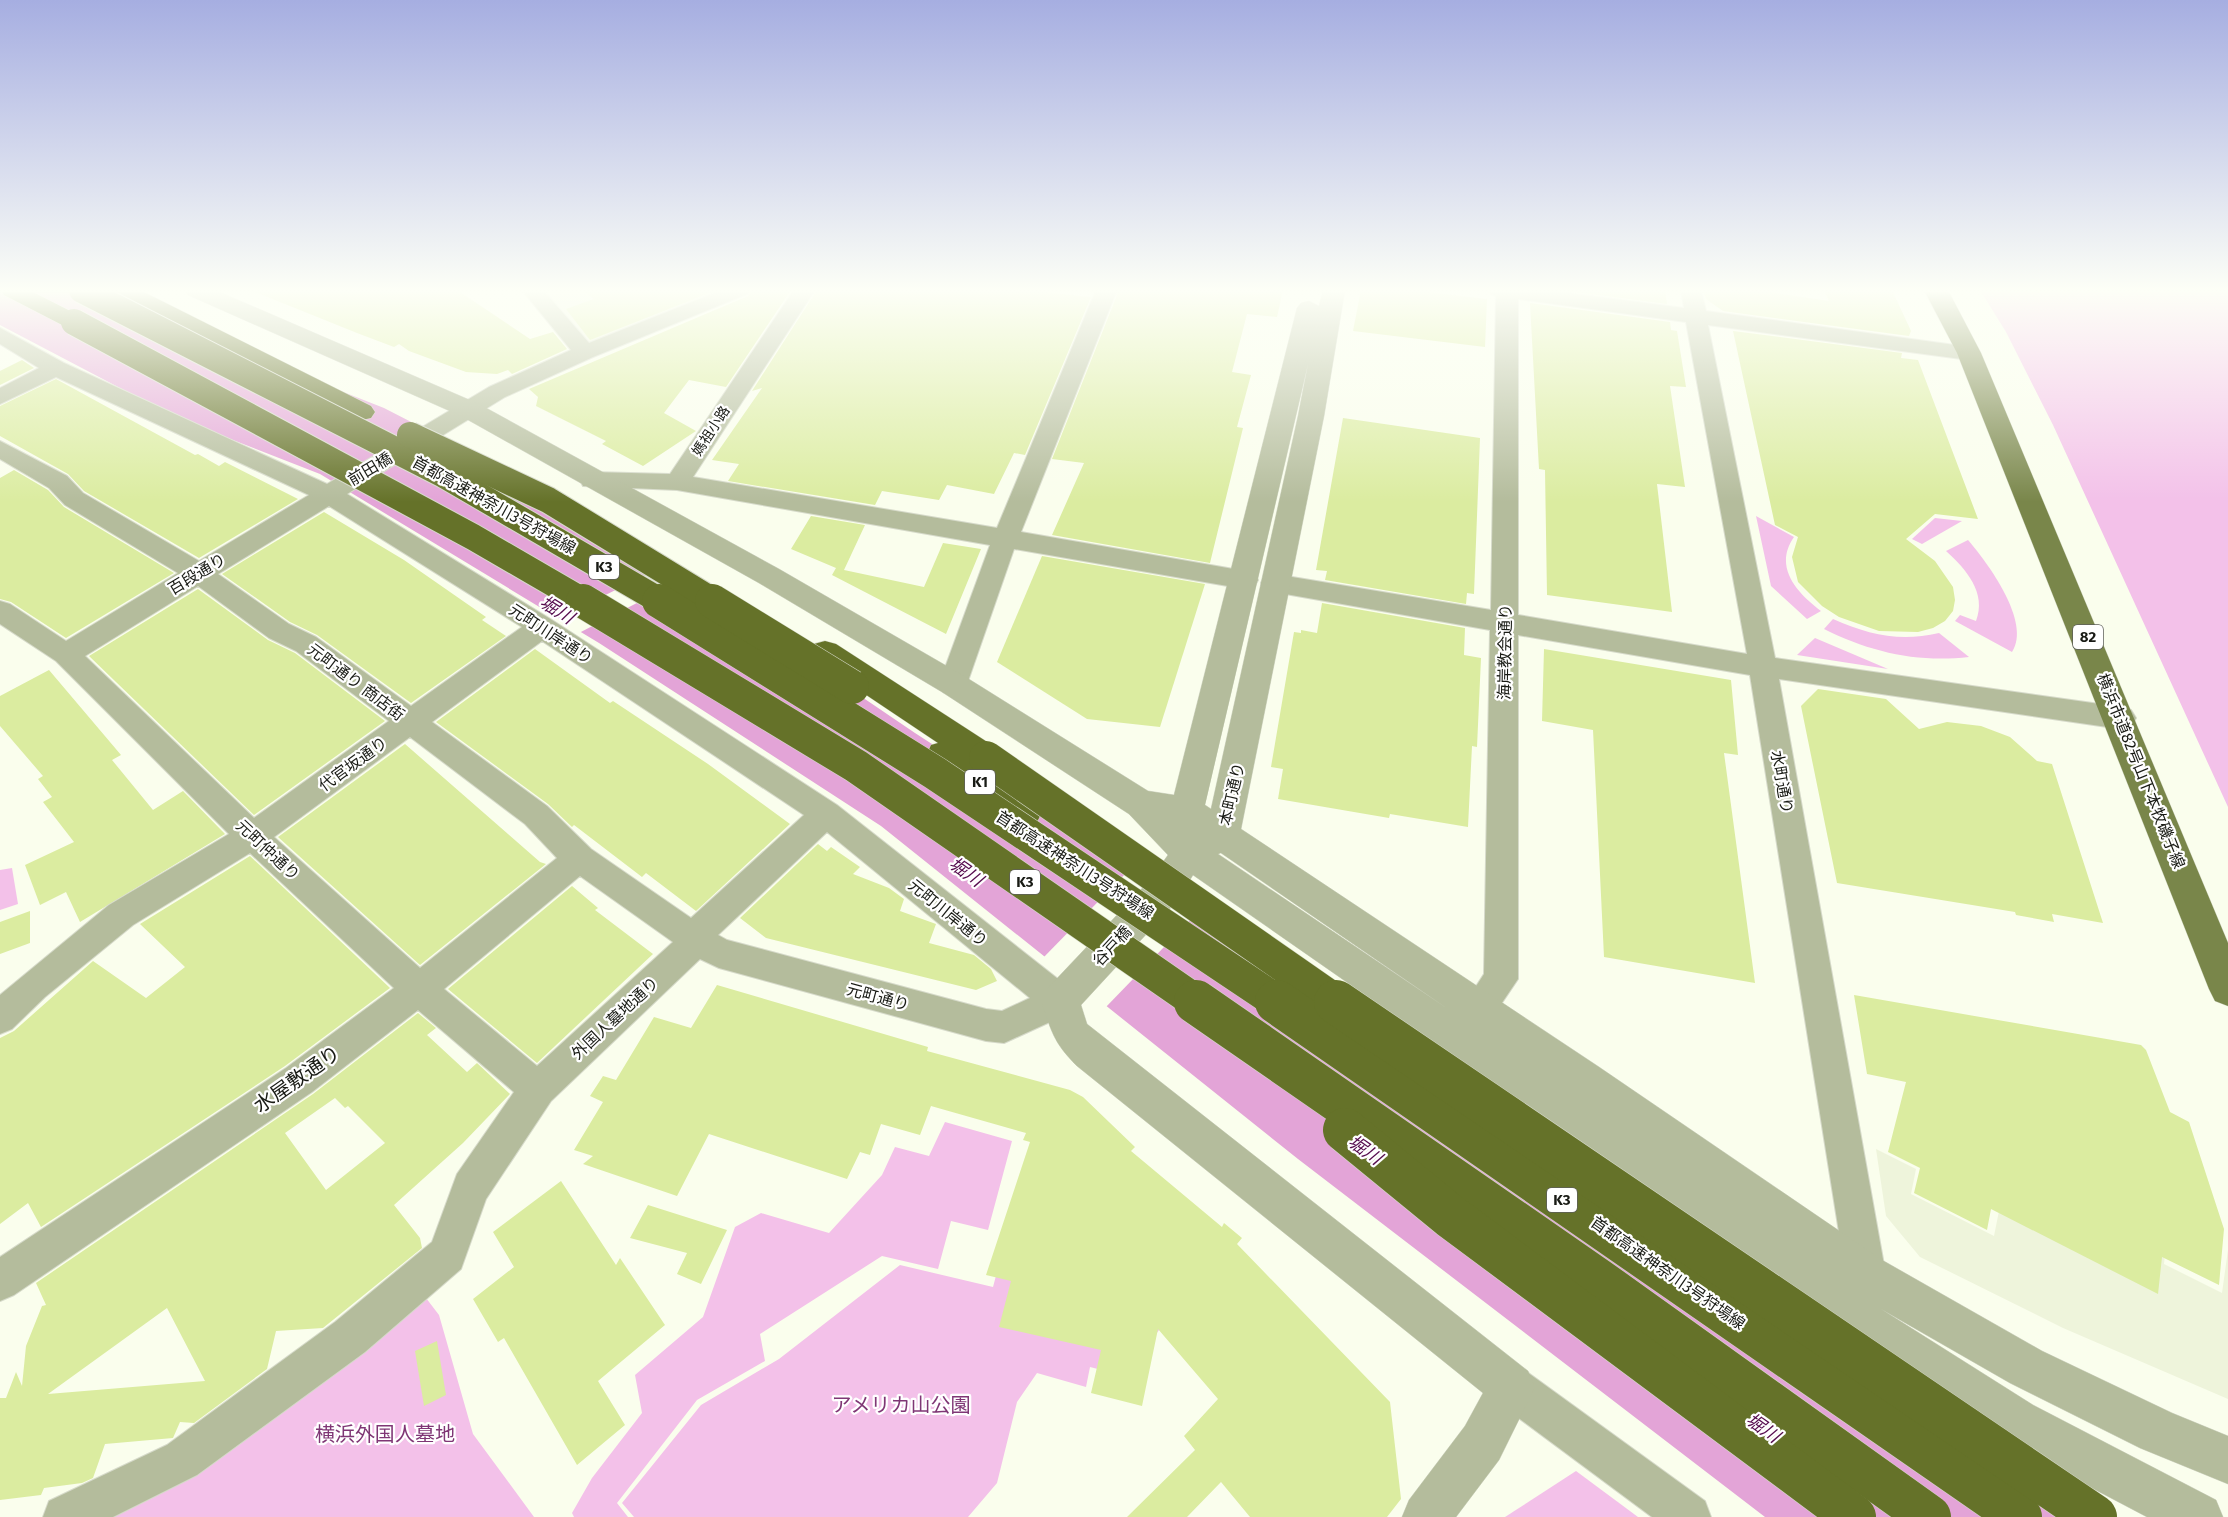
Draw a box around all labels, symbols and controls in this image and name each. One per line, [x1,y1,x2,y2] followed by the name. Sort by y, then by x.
[689,403,733,459] street label: 媽祖小路
[345,448,395,490] street label: 前田橋
[409,452,579,558] street label: 首都高速神奈川3号狩場線
[165,549,229,599] street label: 百段通り
[589,555,619,579] road number: K3
[536,591,580,630] water label: 堀川
[506,600,596,668] street label: 元町川岸通り
[1495,604,1515,700] street label: 海岸教会通り
[2073,625,2103,649] road number: 82
[304,639,408,725] street label: 元町通り 商店街
[2093,671,2189,871] street label: 横浜市道82号山下本牧磯子線
[315,733,391,795] street label: 代官坂通り
[1767,749,1797,815] street label: 水町通り
[1216,761,1248,827] street label: 本町通り
[965,770,995,794] road number: K1
[993,807,1157,923] street label: 首都高速神奈川3号狩場線
[232,816,304,884] street label: 元町仲通り
[945,853,989,892] water label: 堀川
[1010,870,1040,894] road number: K3
[905,875,991,951] street label: 元町川岸通り
[1089,922,1135,970] street label: 谷戸橋
[568,973,662,1063] street label: 外国人墓地通り
[845,980,911,1014] street label: 元町通り
[249,1040,345,1118] street label: 水屋敷通り
[1344,1131,1388,1170] water label: 堀川
[1547,1188,1577,1212] road number: K3
[1587,1212,1749,1334] street label: 首都高速神奈川3号狩場線
[832,1393,971,1417] park label: アメリカ山公園
[1742,1409,1786,1448] water label: 堀川
[315,1422,455,1446] park label: 横浜外国人墓地

